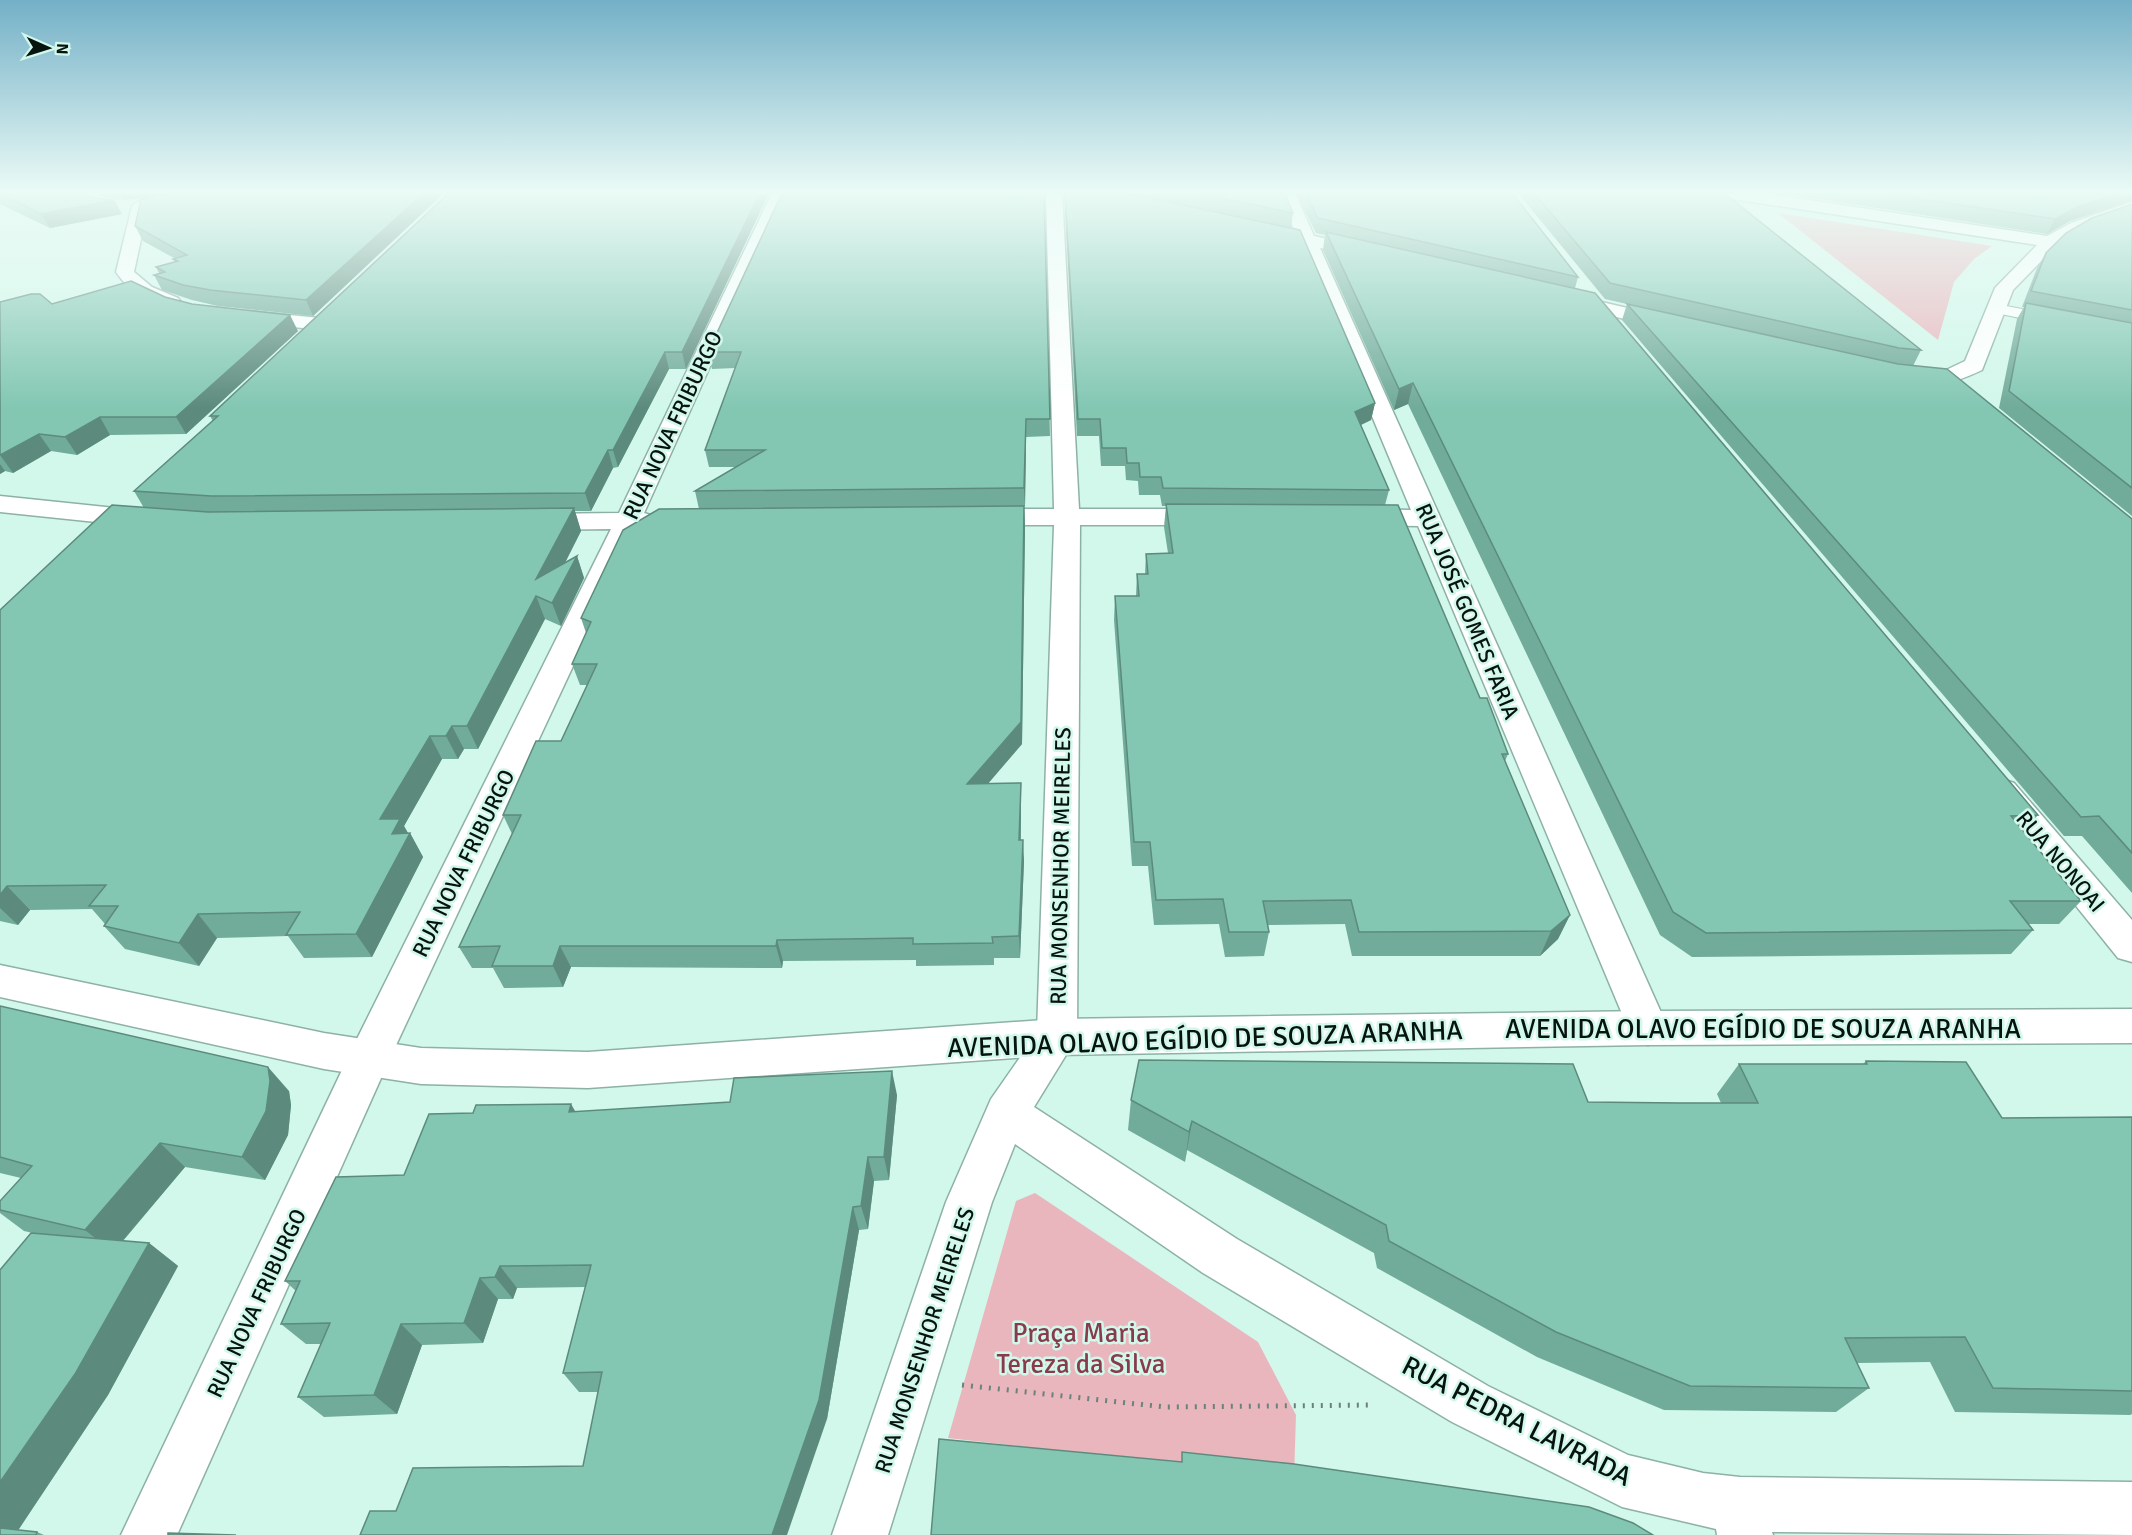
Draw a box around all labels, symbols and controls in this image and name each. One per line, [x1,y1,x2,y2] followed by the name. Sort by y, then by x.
[18,18,78,78] north arrow
[52,43,72,55] text: N
[617,327,728,524] street label: RUA NOVA FRIBURGO
[1410,499,1525,724] street label: RUA JOSÉ GOMES FARIA
[1045,727,1076,1005] street label: RUA MONSENHOR MEIRELES
[406,765,521,961] street label: RUA NOVA FRIBURGO
[2010,805,2111,917] street label: RUA NONOAI
[1505,1013,2021,1046] street label: AVENIDA OLAVO EGÍDIO DE SOUZA ARANHA
[947,1014,1463,1065] street label: AVENIDA OLAVO EGÍDIO DE SOUZA ARANHA
[869,1204,980,1477] street label: RUA MONSENHOR MEIRELES
[201,1205,312,1402] street label: RUA NOVA FRIBURGO
[996,1317,1166,1381] park label: Praça Maria Tereza da Silva
[1396,1349,1637,1494] street label: RUA PEDRA LAVRADA

